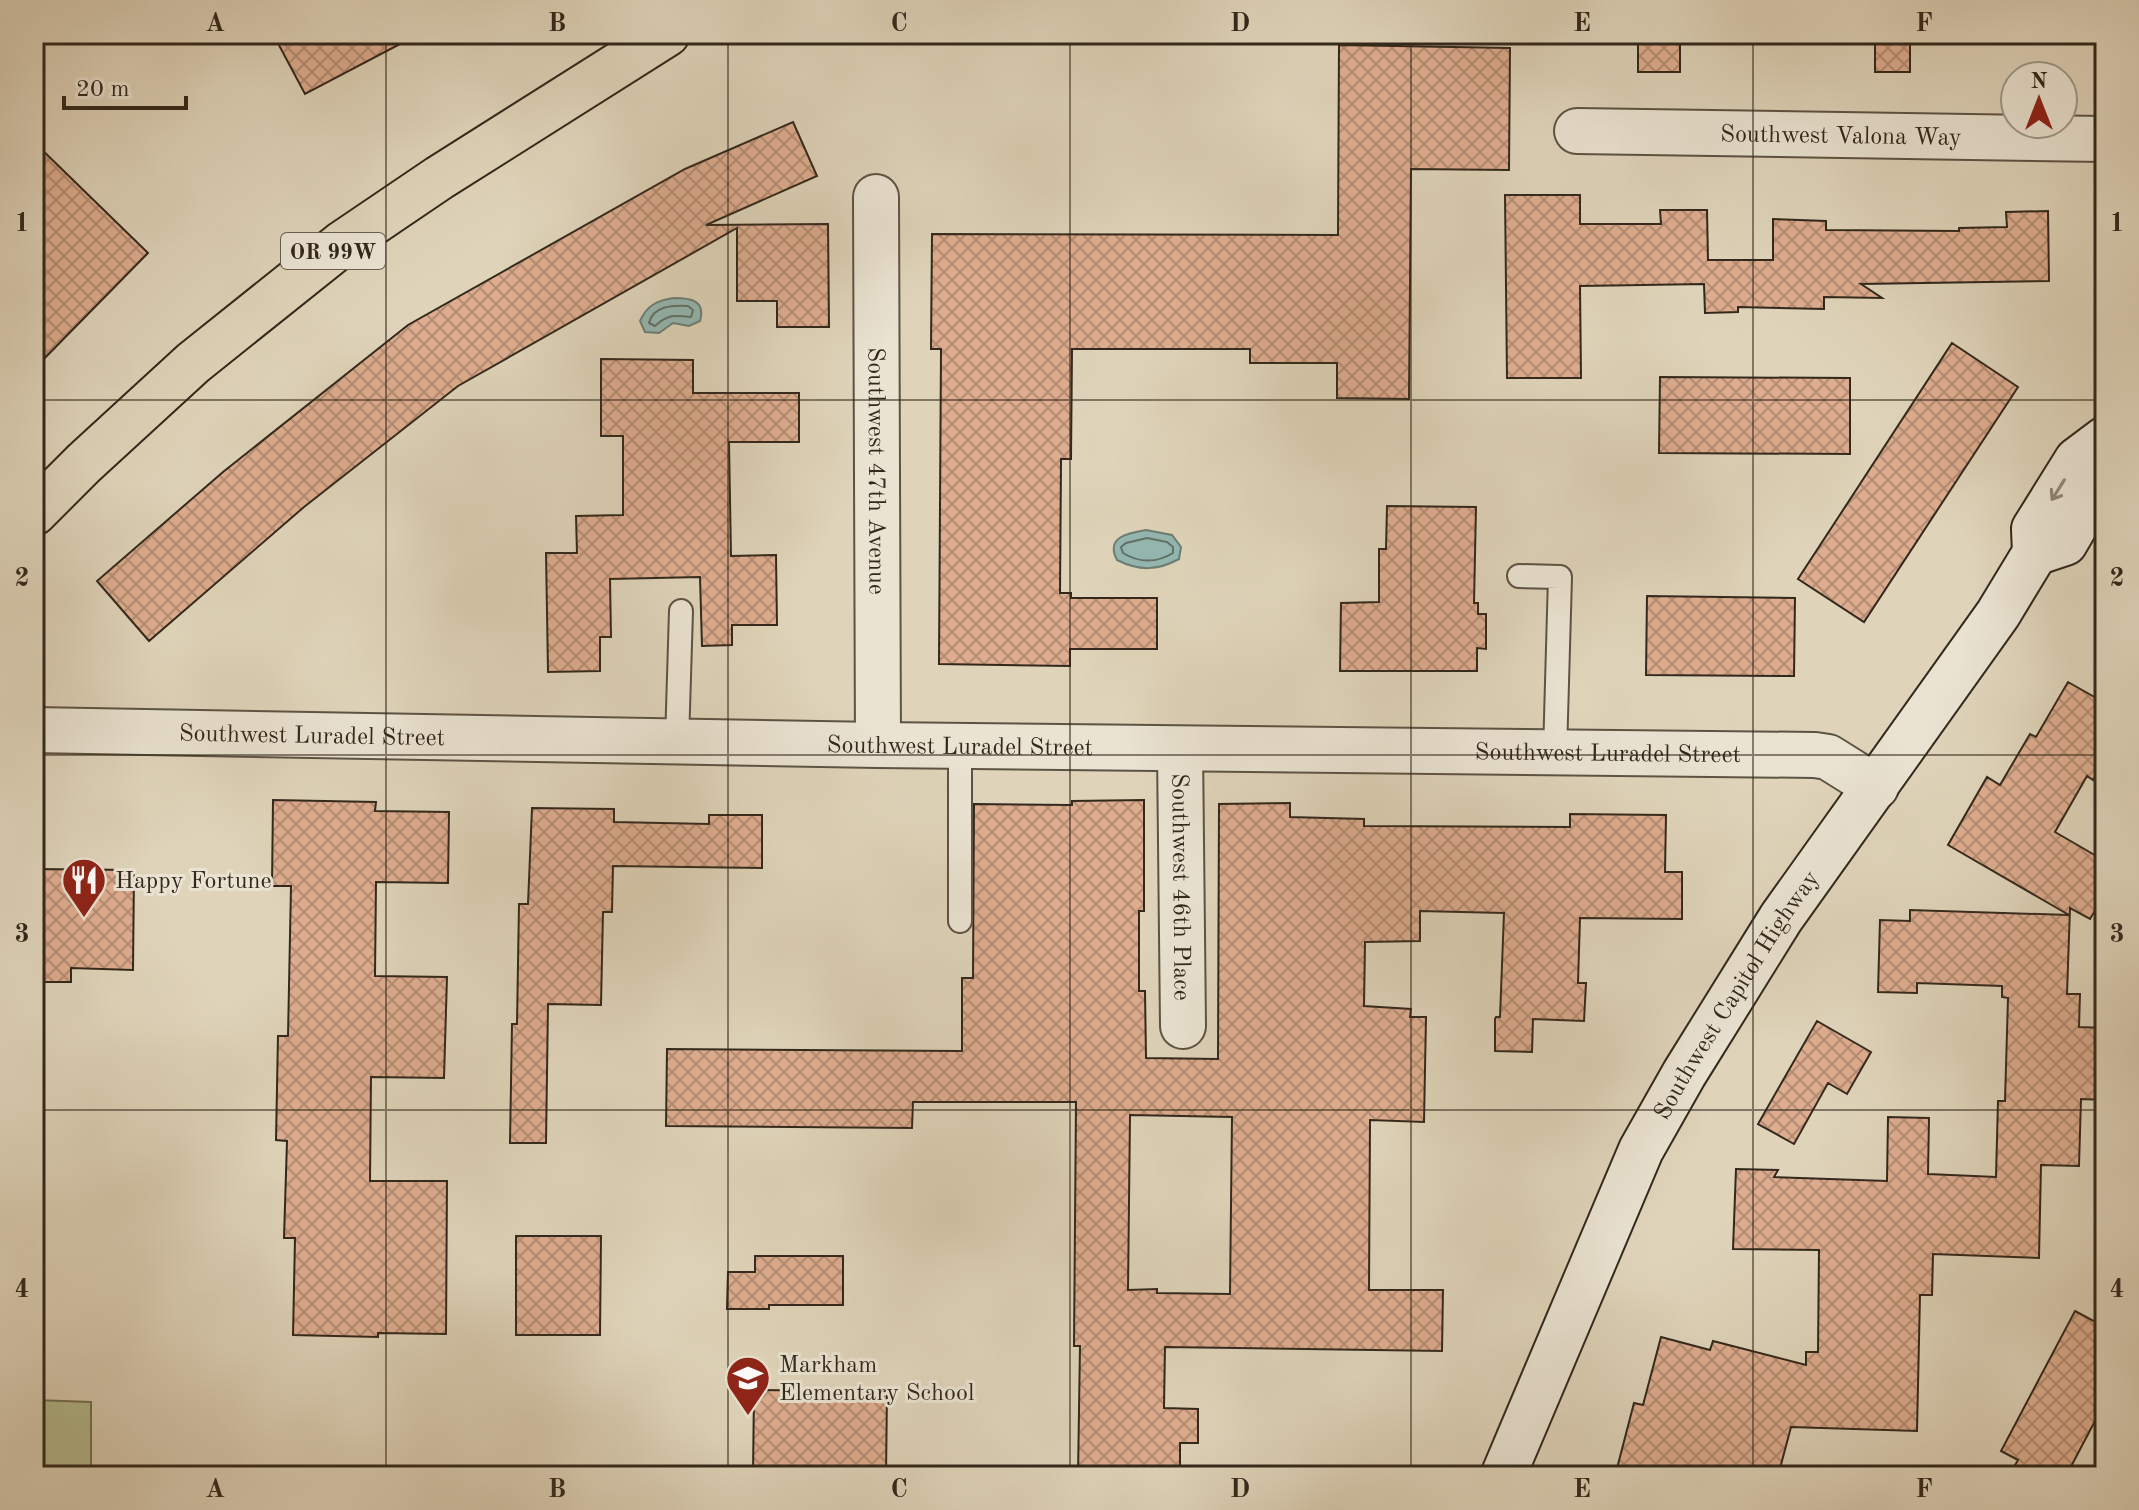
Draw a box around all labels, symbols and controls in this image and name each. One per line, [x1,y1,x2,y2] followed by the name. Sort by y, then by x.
[205,11,225,37] text: A
[548,11,566,37] text: B
[890,11,908,37] text: C
[1230,11,1250,37] text: D
[1573,11,1591,37] text: E
[1915,11,1933,37] text: F
[64,60,186,110] scale bar
[1999,60,2079,140] north arrow
[2031,71,2048,93] text: N
[76,78,130,102] text: 20 m
[1720,123,1962,151] street label: Southwest Valona Way
[14,211,30,237] text: 1
[2109,211,2125,237] text: 1
[281,233,385,269] road number: OR 99W
[863,347,887,595] street label: Southwest 47th Avenue
[2050,478,2066,501] one-way arrow
[14,566,30,592] text: 2
[2109,566,2125,592] text: 2
[179,723,445,751] street label: Southwest Luradel Street
[827,734,1093,761] street label: Southwest Luradel Street
[1475,741,1741,768] street label: Southwest Luradel Street
[1166,773,1193,1001] street label: Southwest 46th Place
[60,856,108,919] restaurant icon: Happy Fortune
[1651,867,1825,1124] street label: Southwest Capitol Highway
[115,870,272,894] place label: Happy Fortune
[14,922,30,948] text: 3
[2109,922,2125,948] text: 3
[14,1277,30,1303] text: 4
[2109,1277,2125,1303] text: 4
[724,1354,772,1417] school or university icon: Markham Elementary School
[779,1354,974,1406] place label: Markham Elementary School
[205,1477,225,1503] text: A
[548,1477,566,1503] text: B
[890,1477,908,1503] text: C
[1230,1477,1250,1503] text: D
[1573,1477,1591,1503] text: E
[1915,1477,1933,1503] text: F

